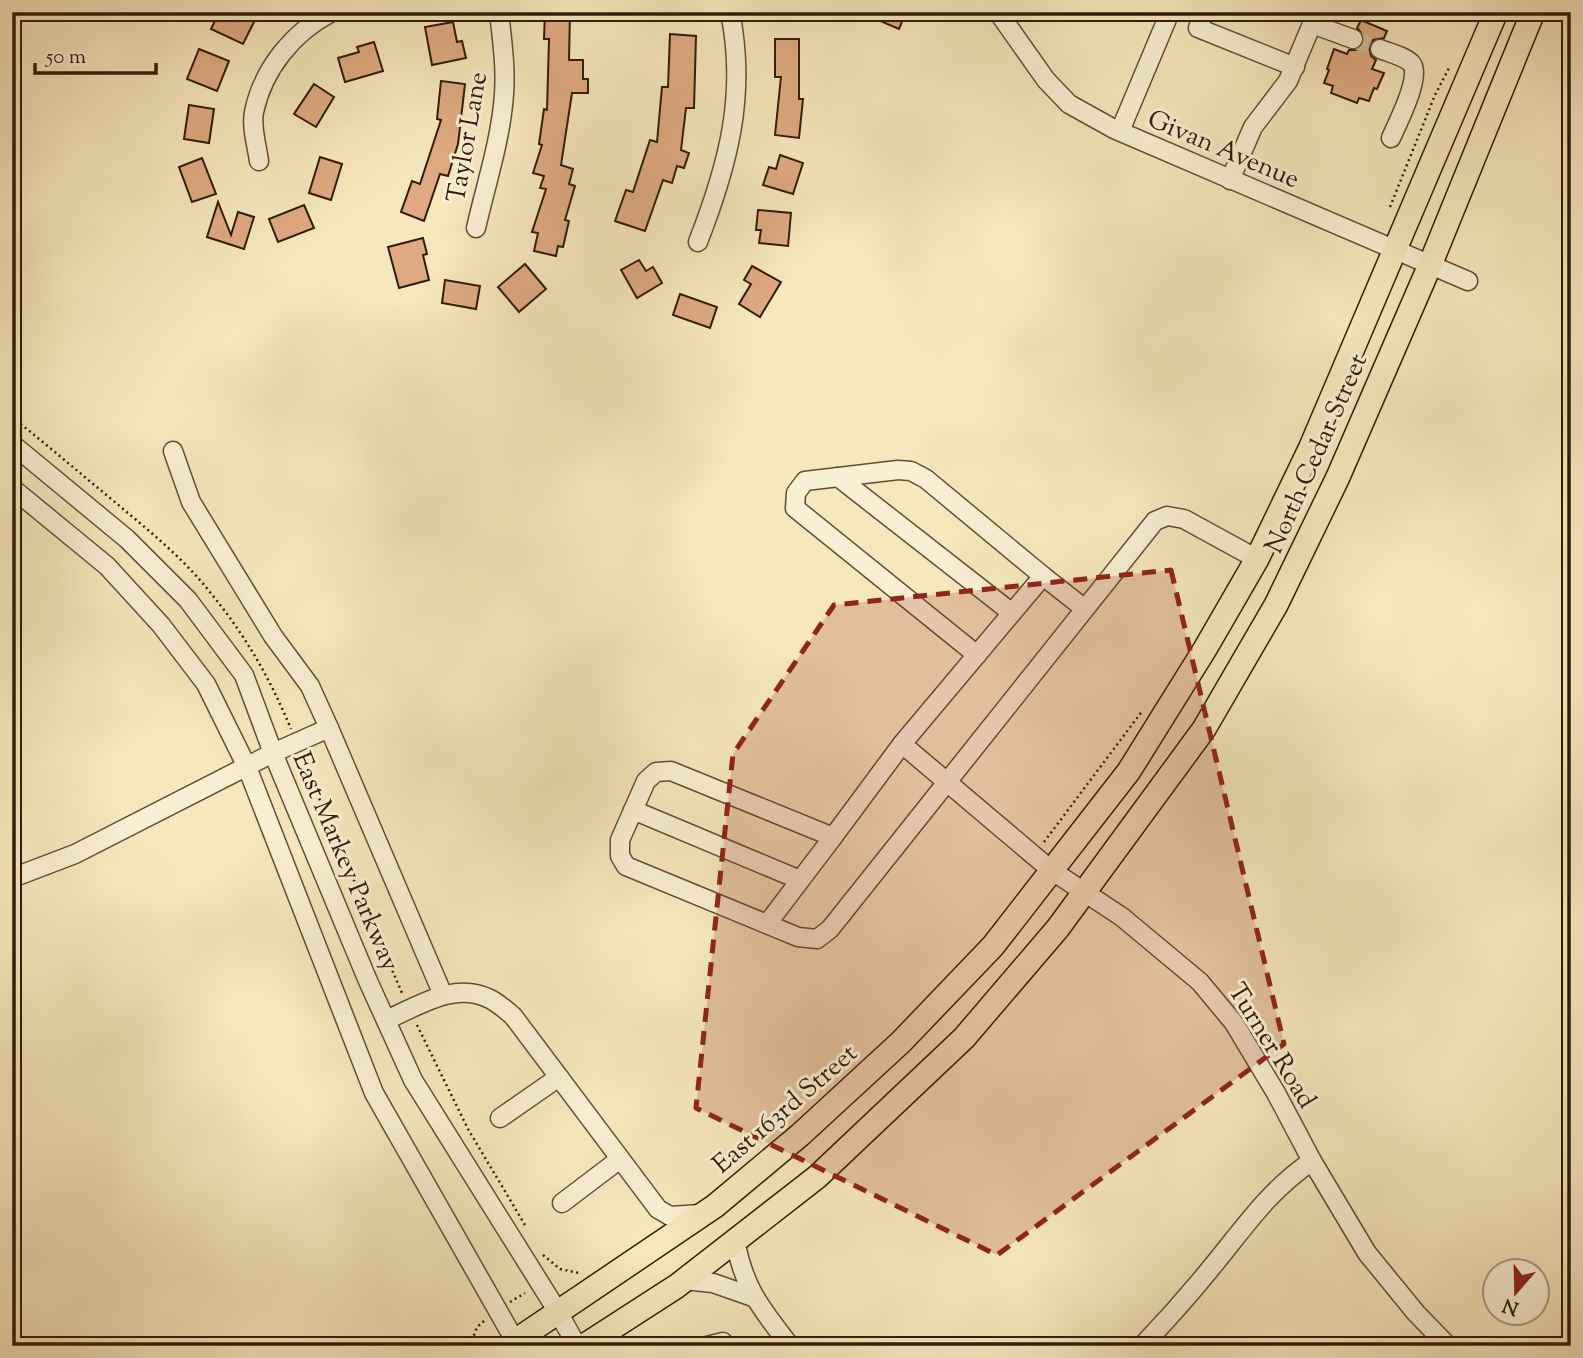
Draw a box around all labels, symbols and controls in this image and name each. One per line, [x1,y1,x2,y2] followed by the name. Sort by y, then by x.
[35,32,156,76] scale bar
[45,43,86,73] text: 50 m
[439,69,498,206] street label: Taylor Lane
[1141,102,1305,199] street label: Givan Avenue
[1257,348,1378,560] street label: North Cedar Street
[282,747,408,977] street label: East Markey Parkway
[1218,976,1324,1116] street label: Turner Road
[705,1036,866,1183] street label: East 163rd Street
[1482,1256,1552,1326] north arrow
[1499,1290,1523,1321] text: N

